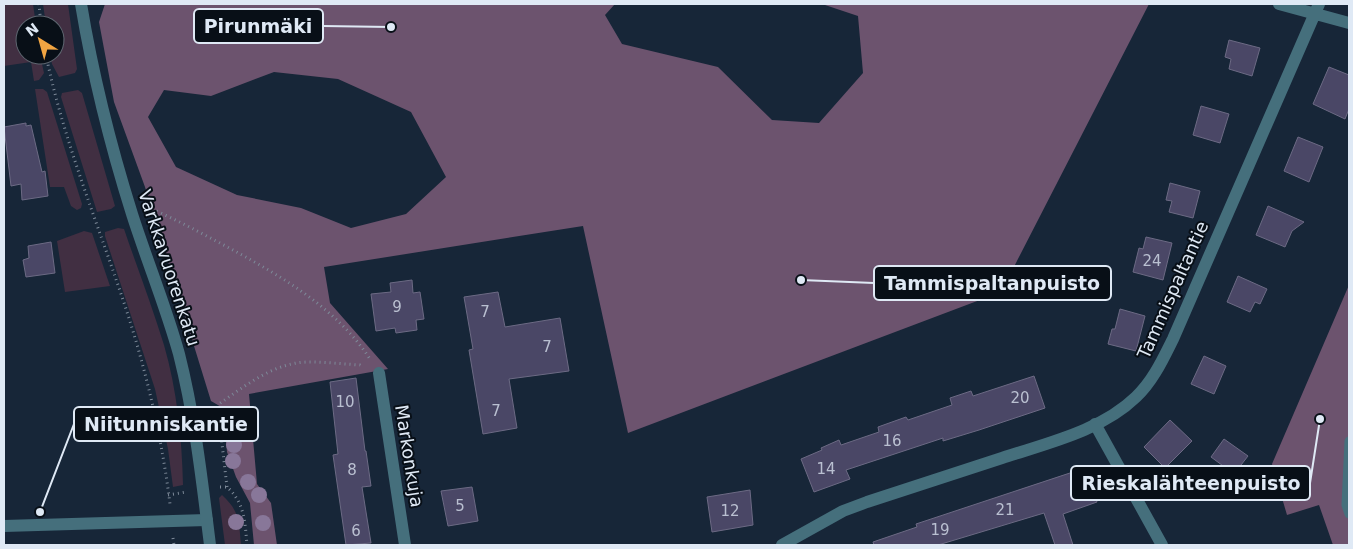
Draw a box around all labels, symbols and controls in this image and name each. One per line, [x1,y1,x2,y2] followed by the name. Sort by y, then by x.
[194,9,323,43] callout: Pirunmäki
[15,15,65,65] north arrow
[204,15,312,37] text: Pirunmäki
[23,20,42,40] text: N
[134,187,205,349] street label: Varkkavuorenkatu
[1132,218,1212,363] street label: Tammispaltantie
[1142,252,1162,270] house number: 24
[874,266,1111,300] callout: Tammispaltanpuisto
[884,272,1100,294] text: Tammispaltanpuisto
[392,298,402,316] house number: 9
[480,303,490,321] house number: 7
[542,338,552,356] house number: 7
[1010,389,1030,407] house number: 20
[335,393,355,411] house number: 10
[491,402,501,420] house number: 7
[391,403,428,509] street label: Markonkuja
[74,407,258,441] callout: Niitunniskantie
[84,413,248,435] text: Niitunniskantie
[882,432,902,450] house number: 16
[816,460,836,478] house number: 14
[347,461,357,479] house number: 8
[1071,466,1310,500] callout: Rieskalähteenpuisto
[1081,472,1301,494] text: Rieskalähteenpuisto
[455,497,465,515] house number: 5
[995,501,1015,519] house number: 21
[720,502,740,520] house number: 12
[930,521,950,539] house number: 19
[351,522,361,540] house number: 6

